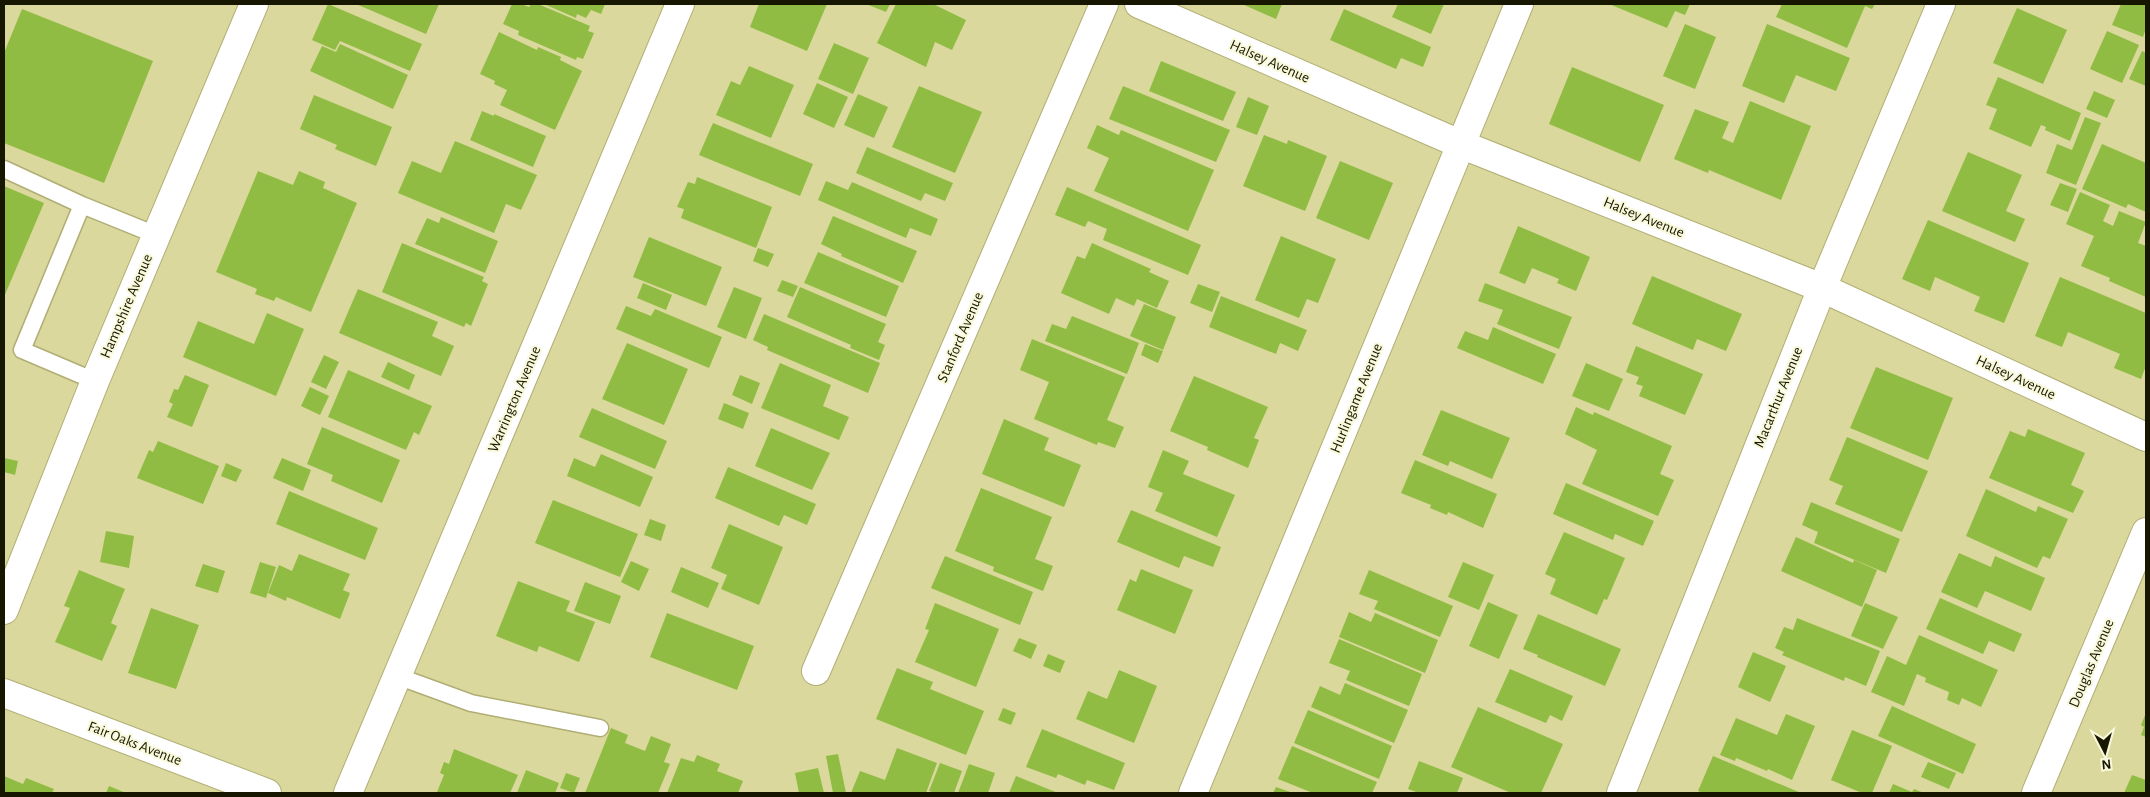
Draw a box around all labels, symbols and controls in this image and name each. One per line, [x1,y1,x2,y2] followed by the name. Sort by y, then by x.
[1228,37,1312,86] street label: Halsey Avenue
[1601,194,1686,240] street label: Halsey Avenue
[98,252,155,360] street label: Hampshire Avenue
[935,290,986,385] street label: Stanford Avenue
[1328,341,1385,455] street label: Hurlingame Avenue
[485,344,544,454] street label: Warrington Avenue
[1751,345,1805,450] street label: Macarthur Avenue
[1974,353,2058,402] street label: Halsey Avenue
[2066,617,2117,710] street label: Douglas Avenue
[86,719,184,768] street label: Fair Oaks Avenue
[2080,727,2130,777] north arrow
[2101,756,2112,771] text: N

